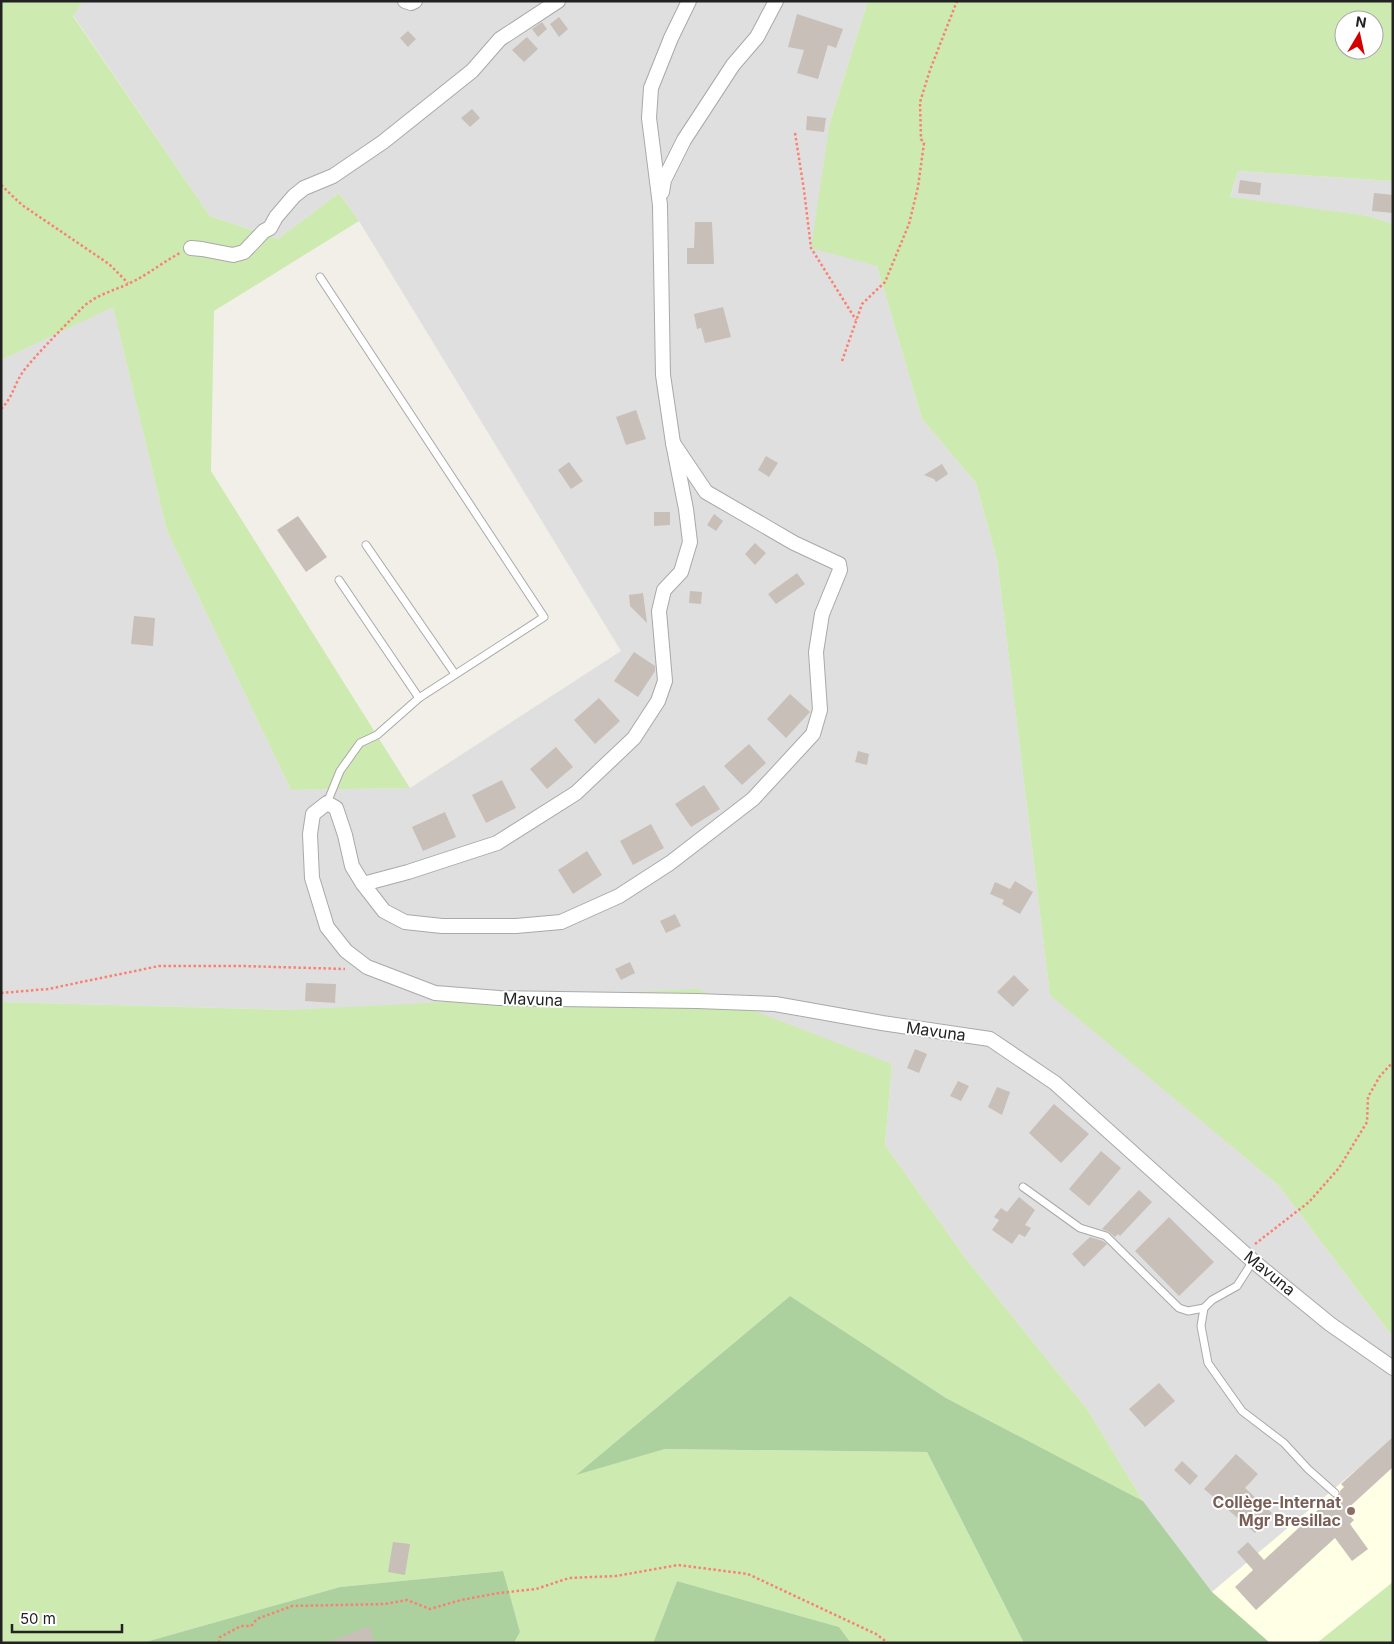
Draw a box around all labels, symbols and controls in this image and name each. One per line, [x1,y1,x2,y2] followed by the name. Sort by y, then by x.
[1334,10,1384,60] north arrow
[1355,12,1368,31] text: N
[503,988,563,1010] street label: Mavuna
[905,1017,967,1045] street label: Mavuna
[1240,1246,1300,1300] street label: Mavuna
[1213,1492,1341,1530] place label: Collège-Internat Mgr Bresillac
[1345,1505,1357,1517] marker: Collège-Internat Mgr Bresillac
[12,1602,122,1634] scale bar
[20,1609,56,1628] text: 50 m

